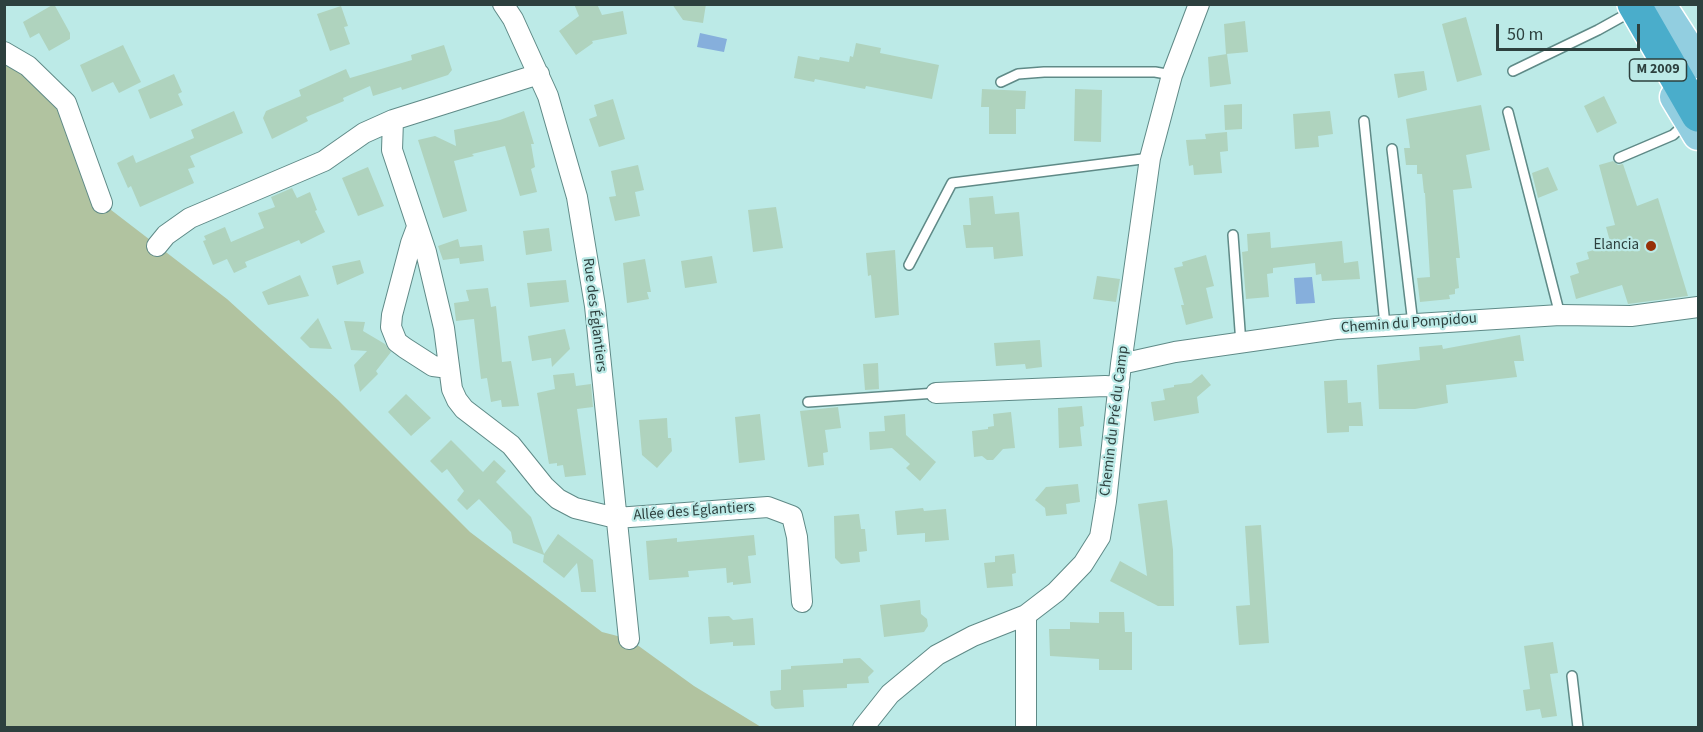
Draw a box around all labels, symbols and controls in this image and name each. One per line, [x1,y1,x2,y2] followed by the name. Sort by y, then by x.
[1499,12,1643,50] scale bar
[1507,22,1543,47] text: 50 m
[1630,59,1686,81] road number: M 2009
[1593,237,1639,255] place label: Elancia
[1644,239,1658,253] marker: Elancia
[578,257,610,373] street label: Rue des Églantiers
[1340,310,1478,338] street label: Chemin du Pompidou
[1097,345,1133,497] street label: Chemin du Pré du Camp
[633,499,755,525] street label: Allée des Églantiers

